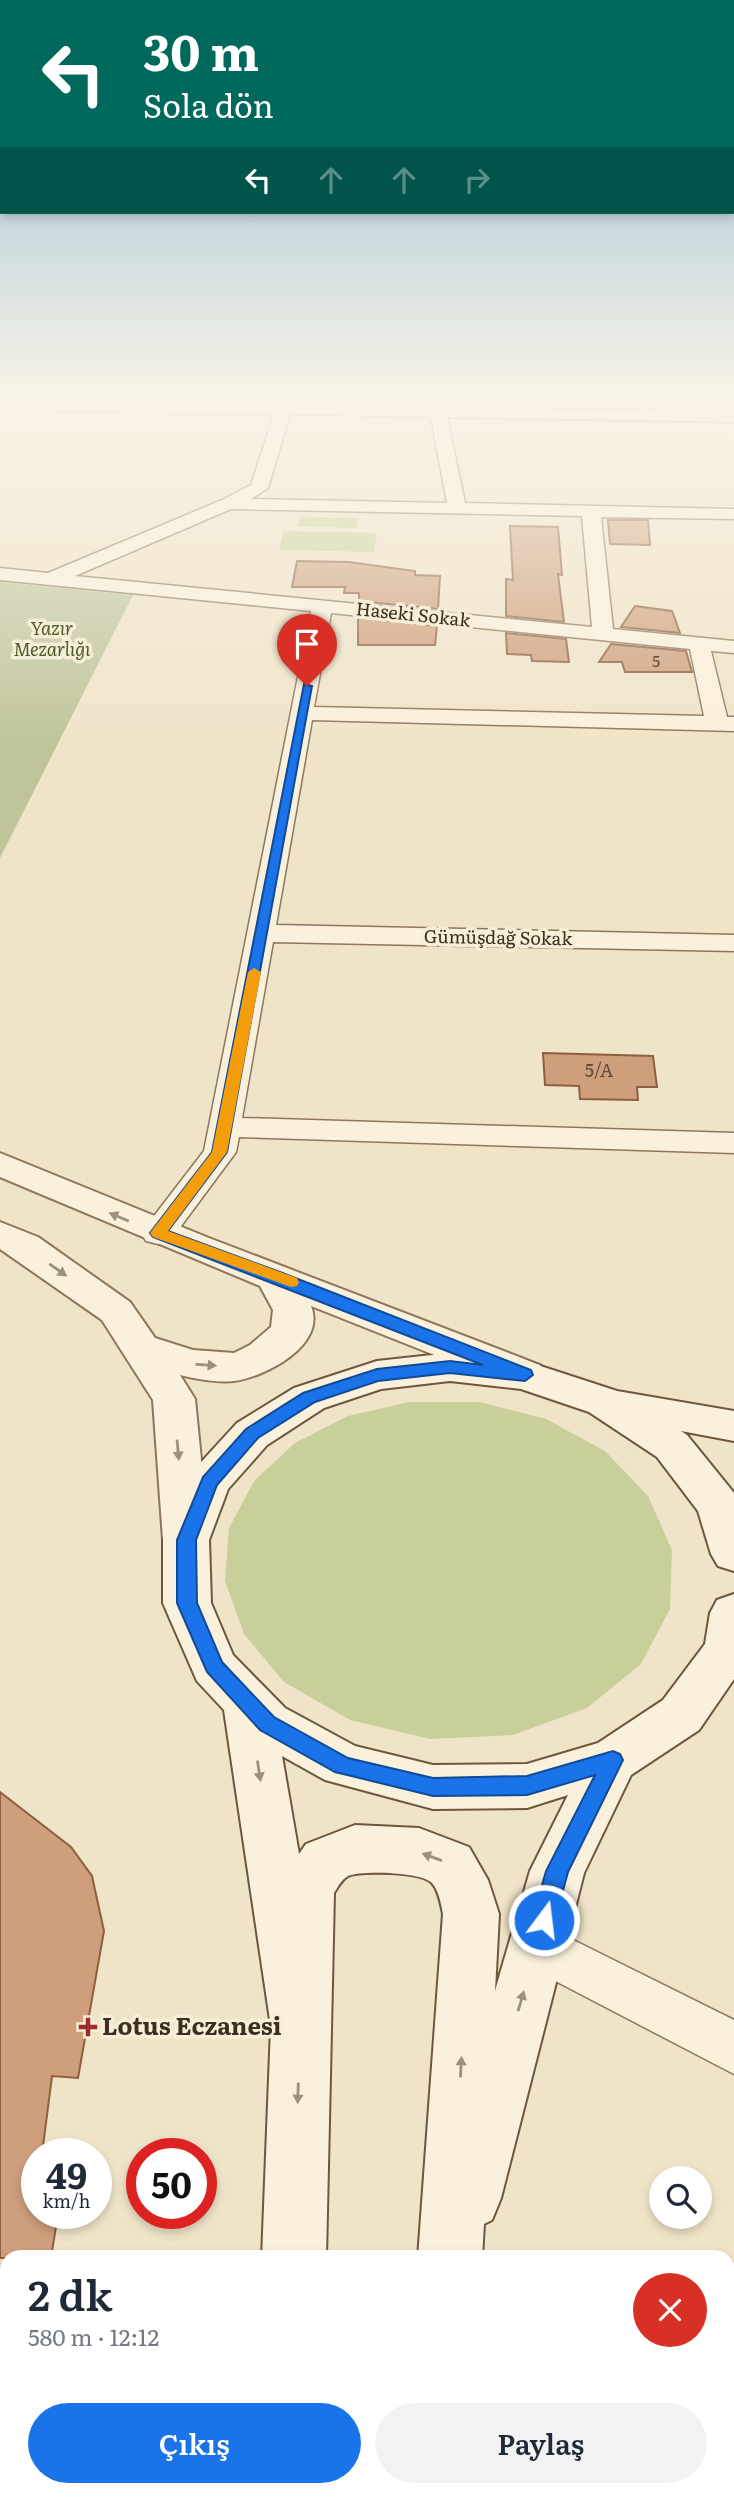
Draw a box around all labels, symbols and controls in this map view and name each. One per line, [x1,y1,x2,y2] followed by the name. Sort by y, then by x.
[143,13,259,86] text: 30 m
[28,28,119,119] icon: left
[143,80,274,128] text: Sola dön
[239,161,277,199] icon: left
[312,161,350,199] icon: ahead
[385,161,423,199] icon: ahead
[458,161,496,199] icon: right
[355,594,473,633] street label: Haseki Sokak
[14,614,91,662] park label: Yazır Mezarlığı
[277,614,337,686] pin
[288,625,326,663] icon: arrive
[652,648,660,672] house number: 5
[424,922,574,951] street label: Gümüşdağ Sokak
[585,1056,613,1083] house number: 5/A
[108,1211,129,1222] one-way arrow
[49,1263,67,1277] one-way arrow
[196,1360,218,1371] one-way arrow
[173,1439,184,1461] one-way arrow
[254,1760,265,1782] one-way arrow
[422,1851,443,1862] one-way arrow
[507,1883,581,1957] position arrow
[516,1991,526,2012] one-way arrow
[102,2007,282,2042] place label: Lotus Eczanesi
[80,2019,96,2035] marker: Lotus Eczanesi
[456,2056,467,2078] one-way arrow
[293,2083,304,2105] one-way arrow
[126,2138,217,2229] speed limit sign: 50
[46,2148,87,2200] text: 49
[649,2166,712,2229] map controls
[649,2166,712,2229] button: search
[43,2187,90,2214] text: km/h
[28,2262,112,2324] text: 2 dk
[633,2273,707,2347] button: close
[28,2319,159,2353] text: 580 m · 12:12
[28,2403,361,2483] button: Çıkış
[375,2403,707,2483] button: Paylaş

